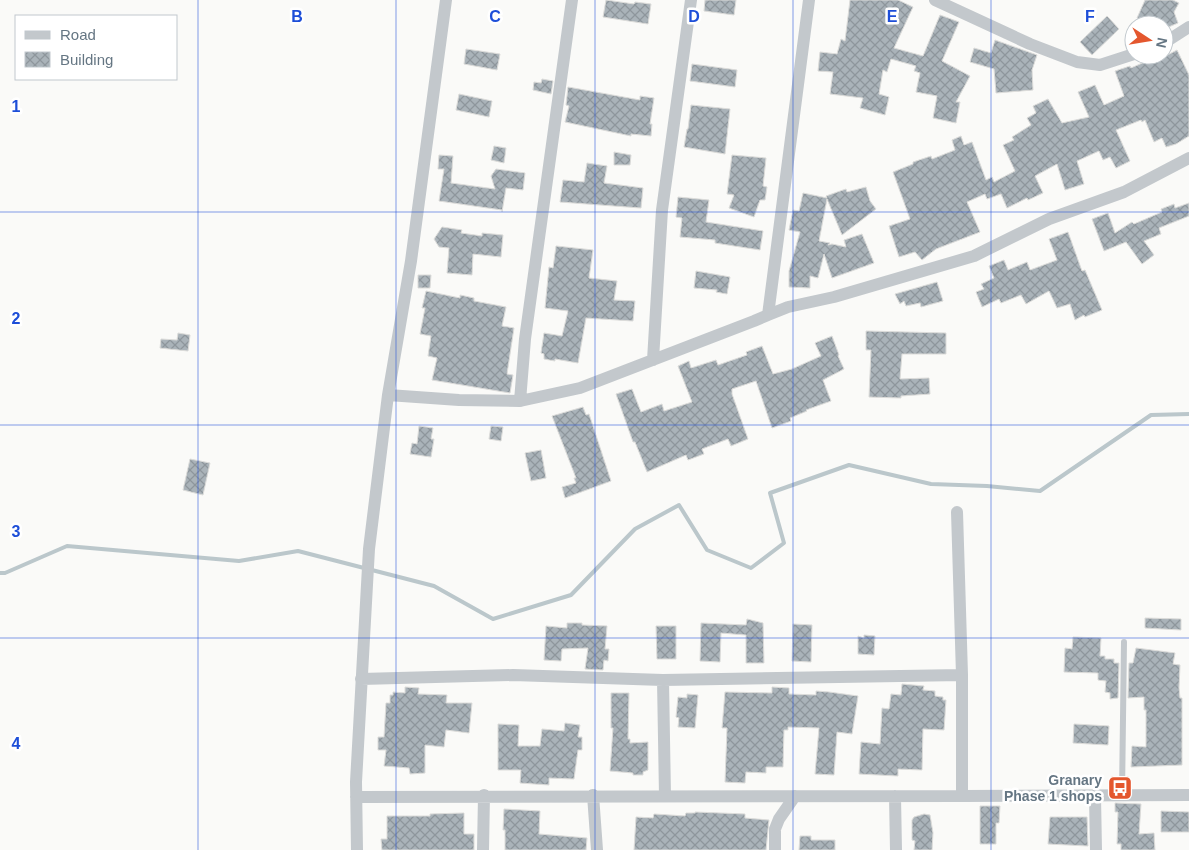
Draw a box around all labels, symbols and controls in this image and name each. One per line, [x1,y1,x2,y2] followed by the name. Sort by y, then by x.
[291,8,303,25] text: B
[489,8,501,25] text: C
[688,8,700,25] text: D
[887,8,898,25] text: E
[1085,8,1095,25] text: F
[15,15,178,80] legend
[1124,15,1174,65] north arrow
[60,26,96,43] text: Road
[1153,36,1171,49] text: N
[60,51,113,68] text: Building
[12,98,21,115] text: 1
[12,310,21,327] text: 2
[12,523,21,540] text: 3
[12,735,21,752] text: 4
[1004,772,1102,804] place label: Granary Phase 1 shops
[1107,775,1133,801] bus stop icon: Granary Phase 1 shops

